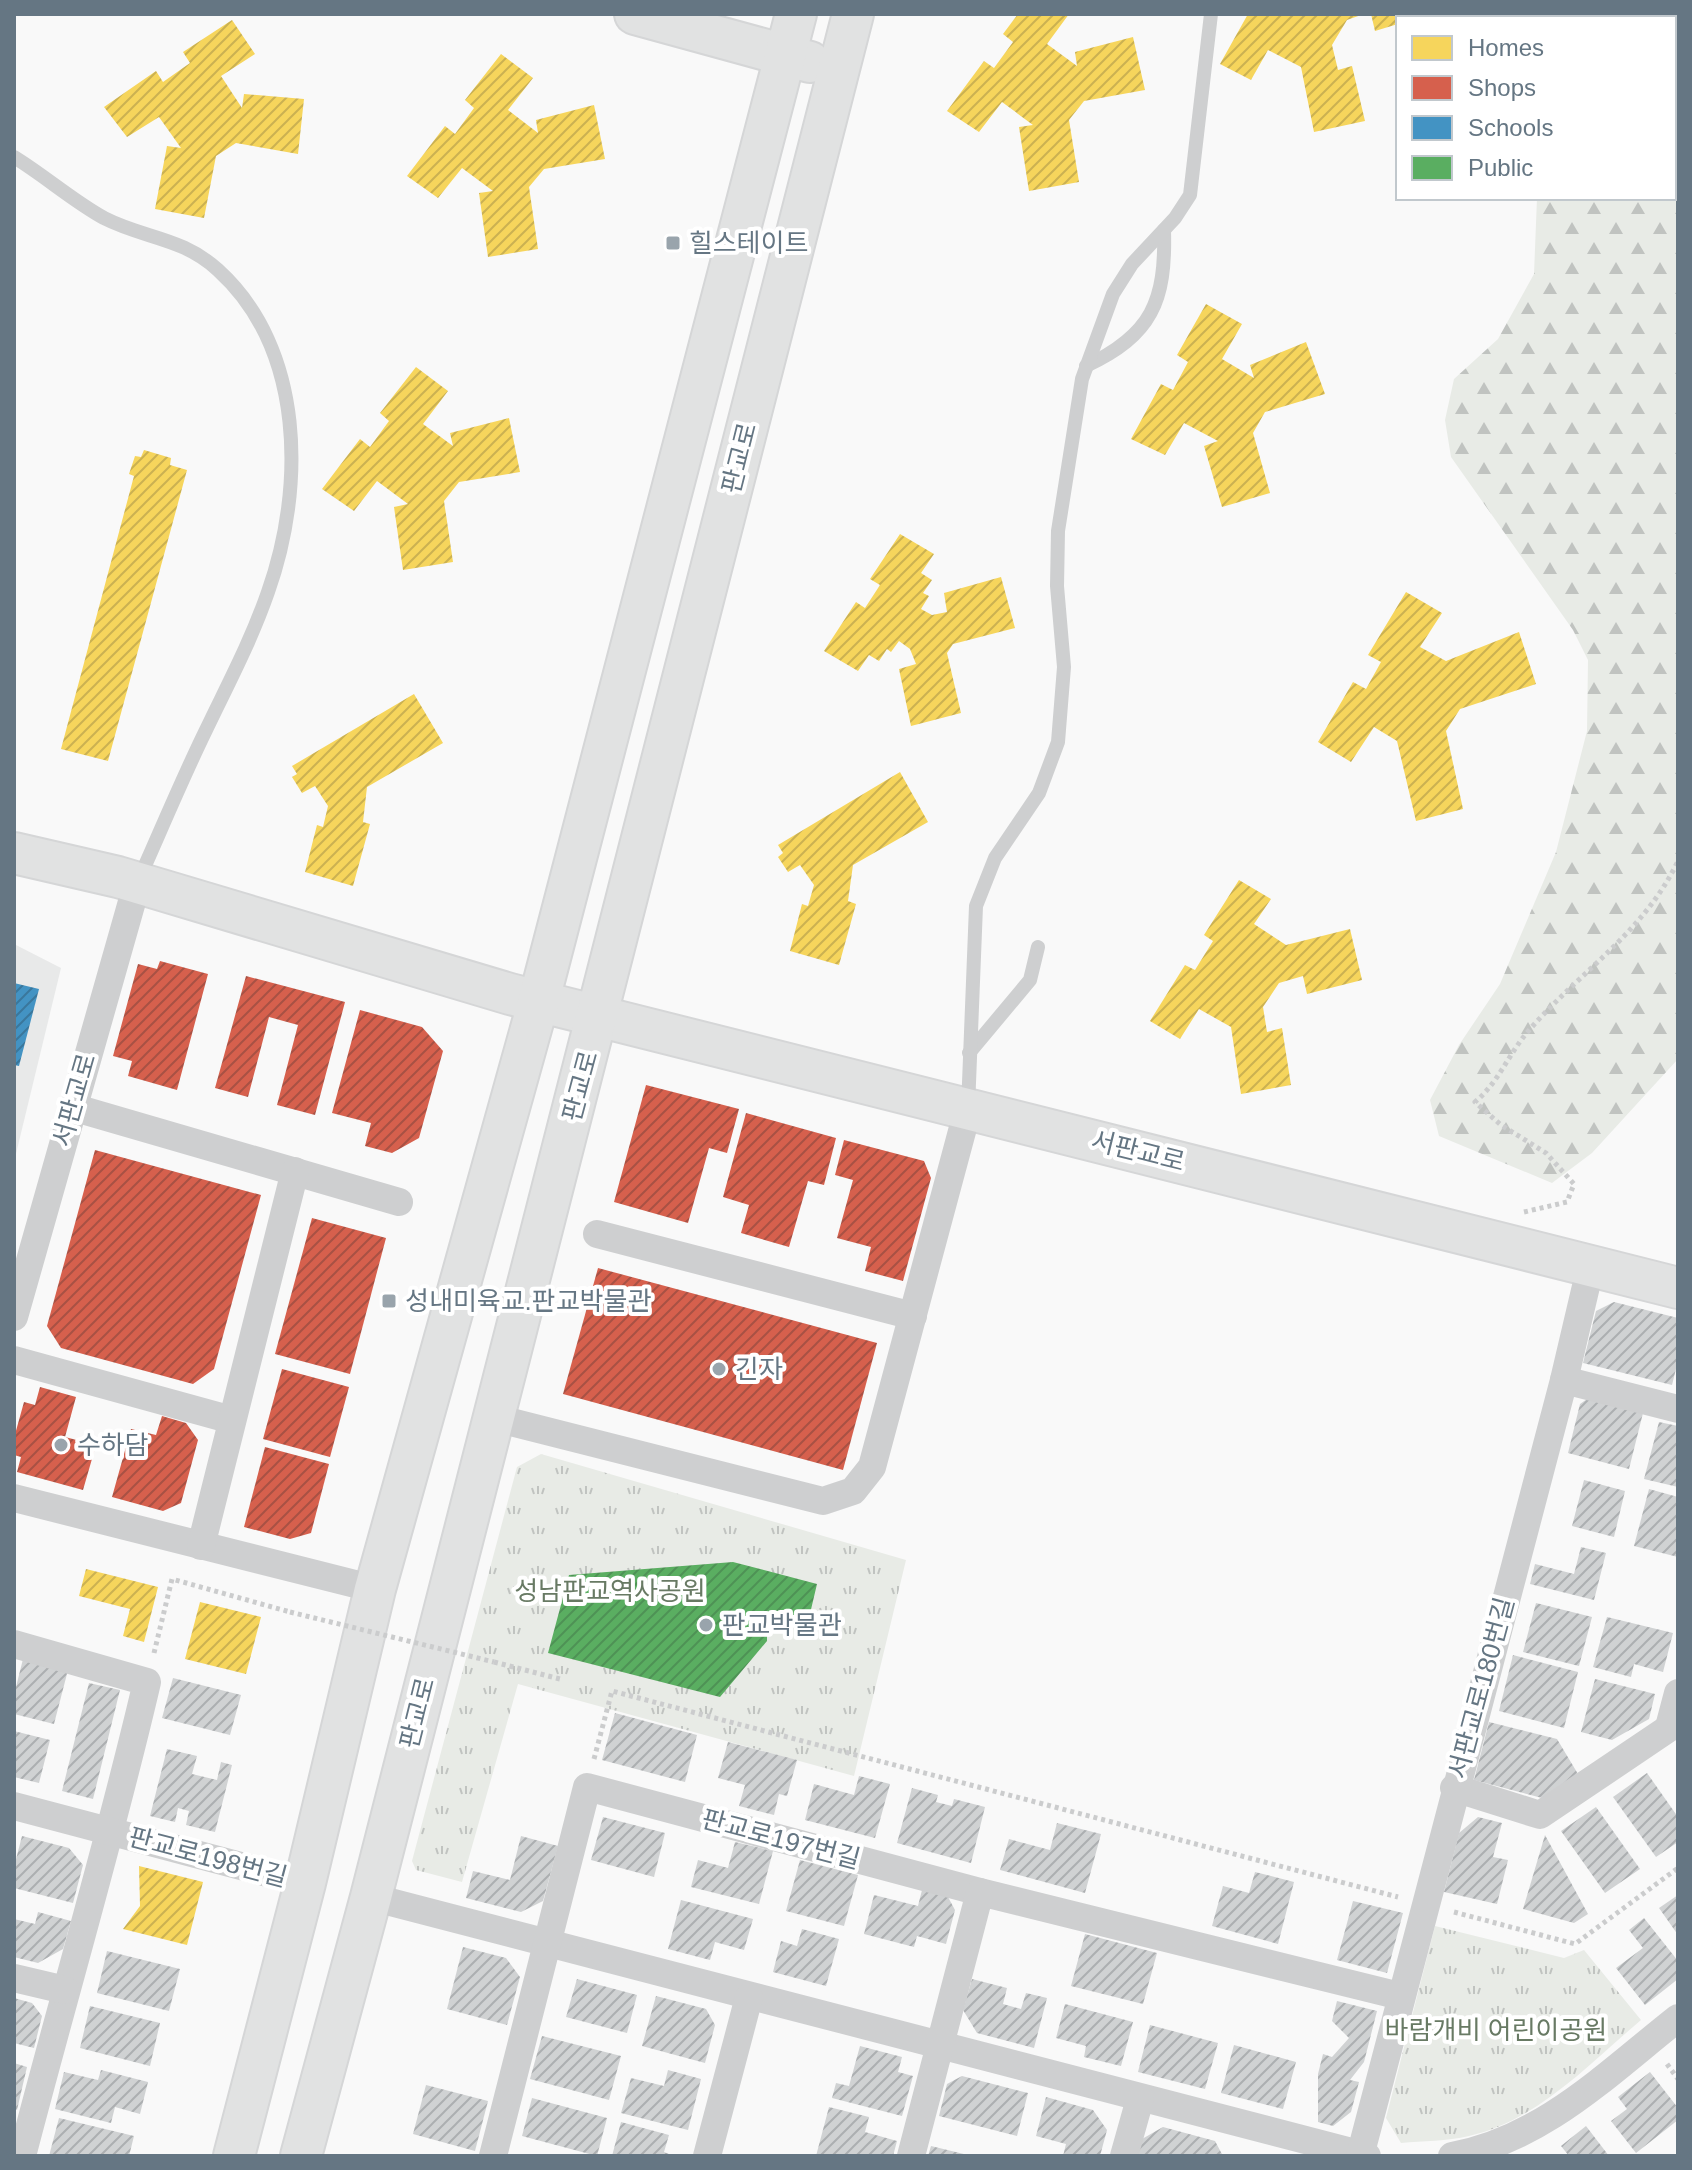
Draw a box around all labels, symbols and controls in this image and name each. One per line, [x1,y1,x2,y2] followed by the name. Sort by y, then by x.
[1396,16,1676,200] legend
[1468,34,1544,61] text: Homes
[1468,74,1536,101] text: Shops
[1468,114,1553,141] text: Schools
[1468,154,1533,181] text: Public
[689,228,809,258] place label: 힐스테이트
[664,234,682,252] marker: 힐스테이트
[716,420,762,496] street label: 판교로
[556,1047,604,1125] street label: 판교로
[46,1050,102,1150] street label: 서판교로
[1088,1125,1188,1177] street label: 서판교로
[405,1286,652,1316] place label: 성내미육교.판교박물관
[380,1292,398,1310] marker: 성내미육교.판교박물관
[735,1354,783,1384] place label: 긴자
[710,1360,728,1378] marker: 긴자
[77,1430,149,1460] place label: 수하담
[52,1436,70,1454] marker: 수하담
[514,1576,706,1606] park label: 성남판교역사공원
[1442,1594,1520,1782] street label: 서판교로180번길
[722,1610,842,1640] place label: 판교박물관
[697,1616,715,1634] marker: 판교박물관
[394,1675,440,1751] street label: 판교로
[698,1803,864,1875] street label: 판교로197번길
[125,1821,291,1893] street label: 판교로198번길
[1385,2015,1607,2045] park label: 바람개비 어린이공원

